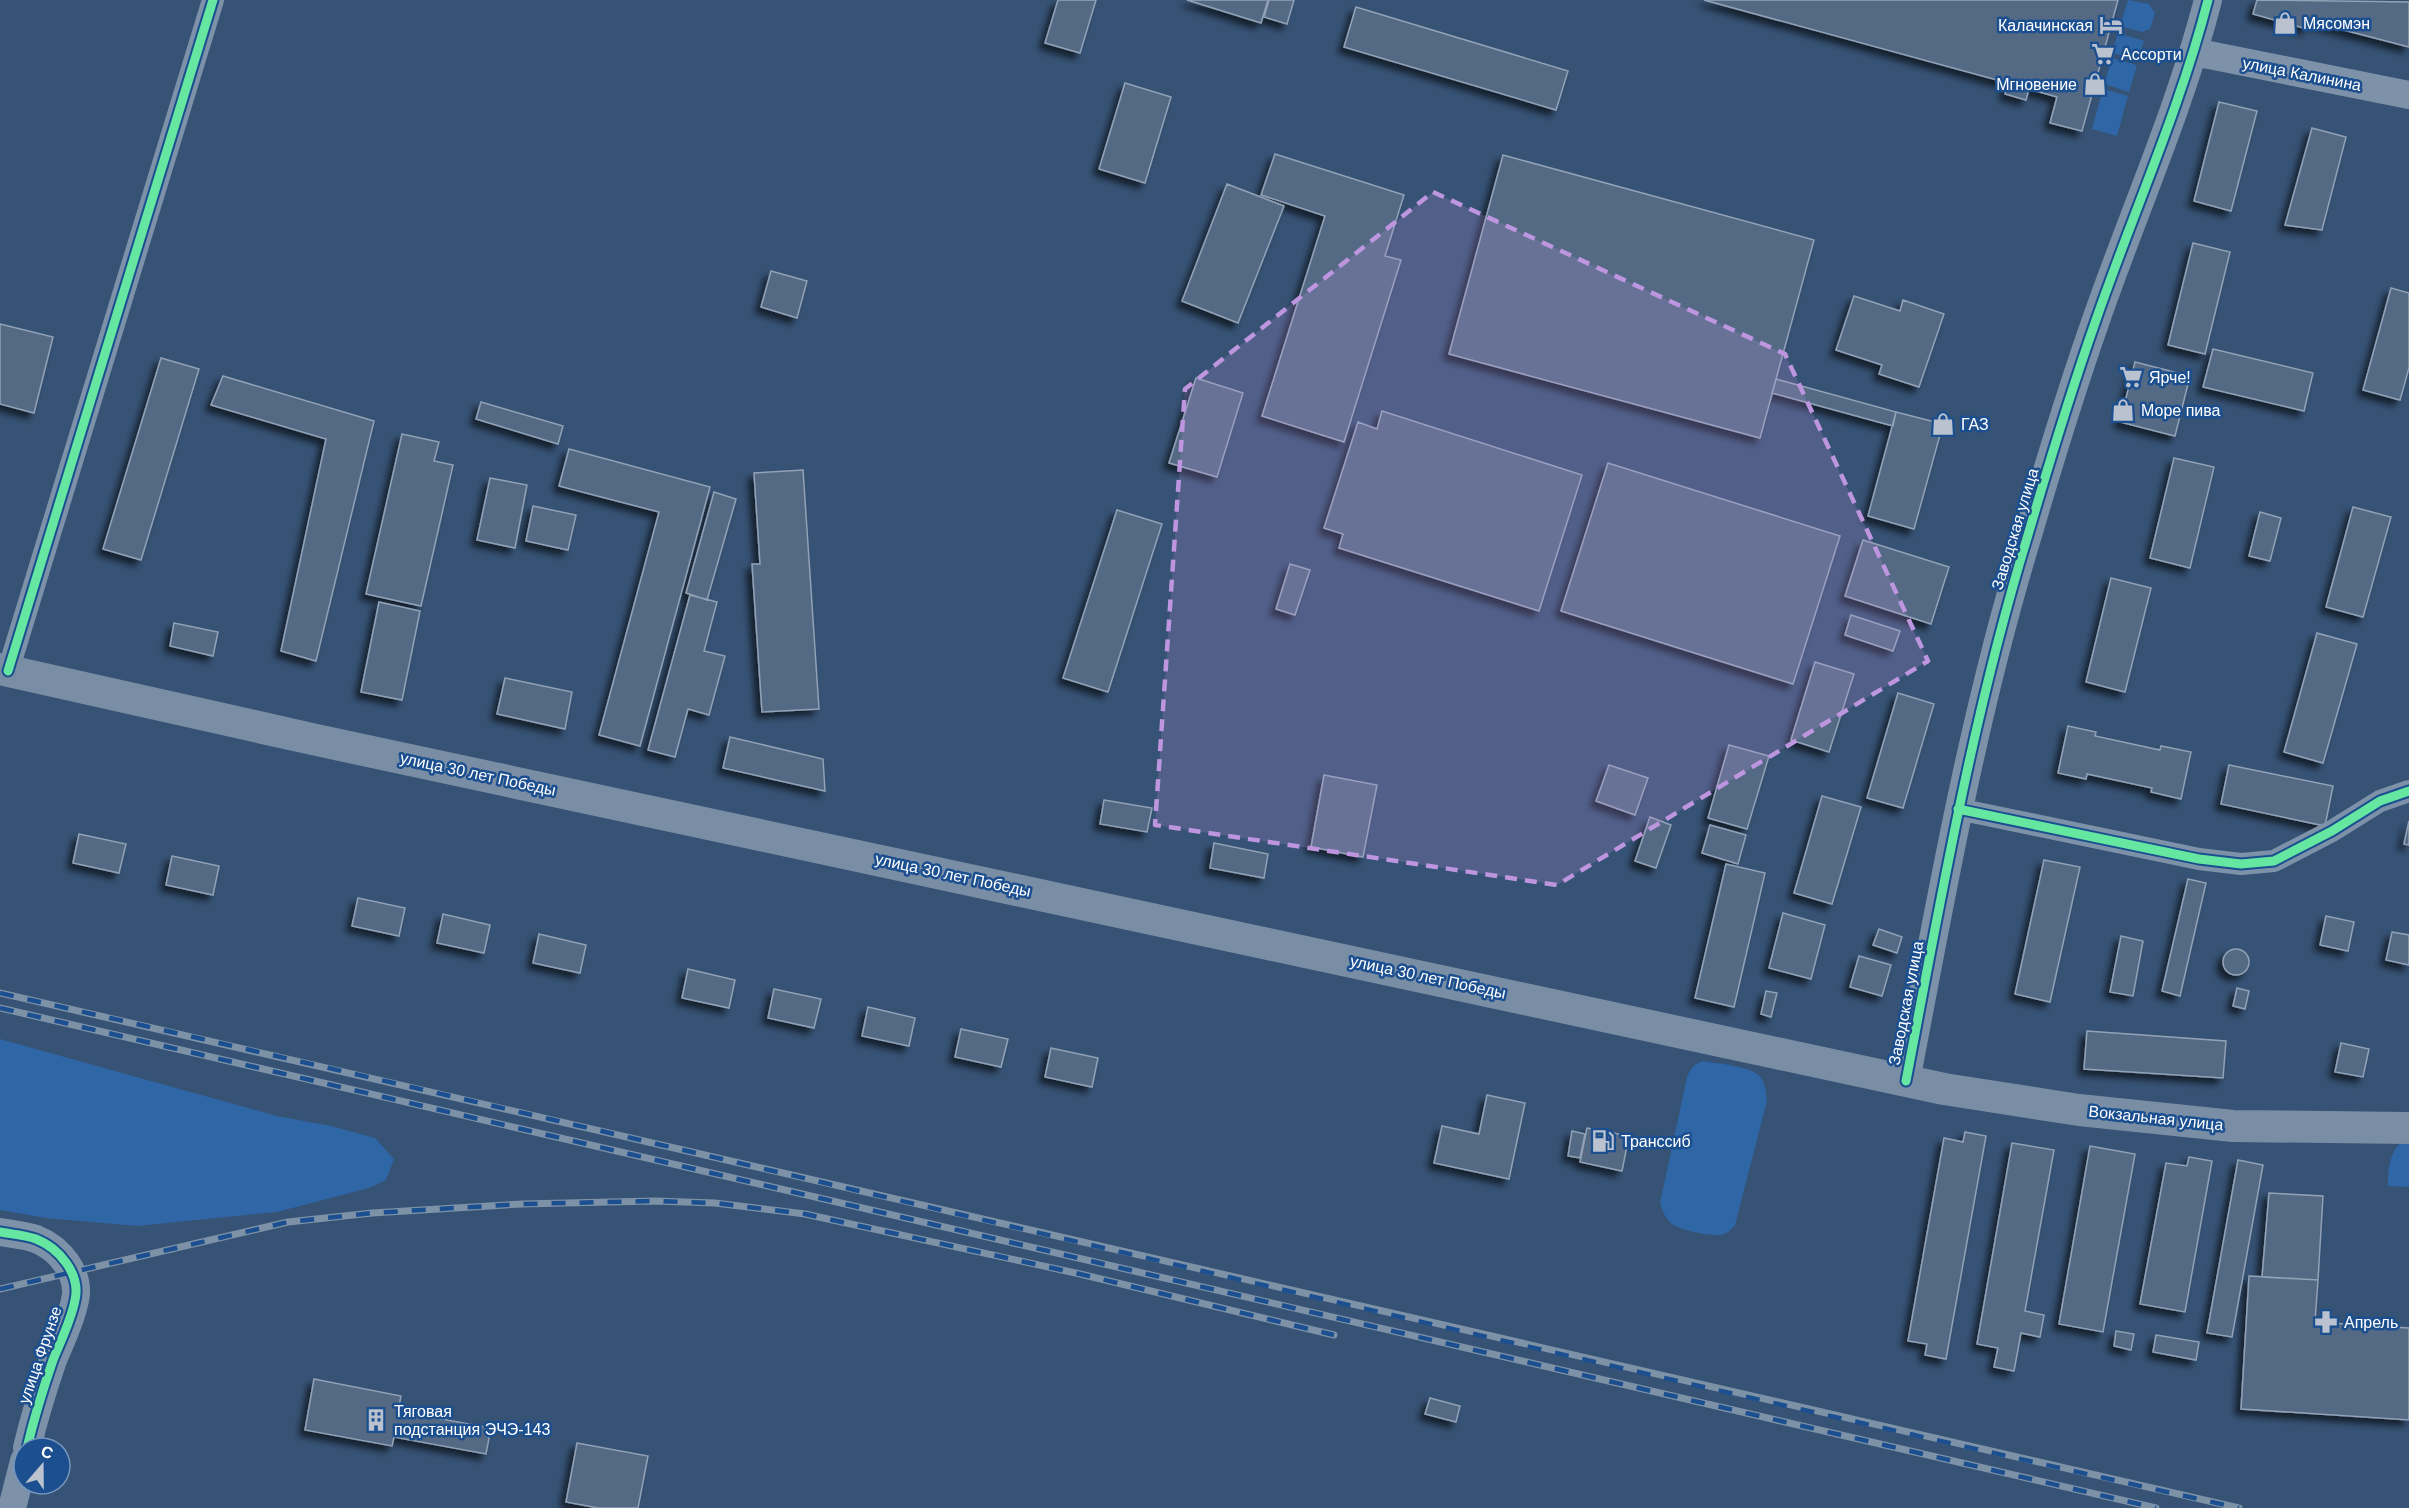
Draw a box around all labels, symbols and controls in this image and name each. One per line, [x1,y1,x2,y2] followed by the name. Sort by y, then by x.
[2272,10,2298,36] shop icon: Мясомэн
[2098,12,2124,38] hotel icon: Калачинская
[2303,15,2370,32] place label: Мясомэн
[1998,17,2093,34] place label: Калачинская
[2090,41,2116,67] supermarket icon: Ассорти
[2121,46,2182,63] place label: Ассорти
[2241,54,2363,94] street label: улица Калинина
[2082,71,2108,97] shop icon: Мгновение
[1996,76,2077,93] place label: Мгновение
[2118,364,2144,390] supermarket icon: Ярче!
[2149,369,2191,386] place label: Ярче!
[2110,397,2136,423] shop icon: Море пива
[2141,402,2221,419] place label: Море пива
[1930,411,1956,437] shop icon: ГАЗ
[1961,416,1989,433] place label: ГАЗ
[1988,466,2042,592] street label: Заводская улица
[399,749,557,799] street label: улица 30 лет Победы
[874,850,1032,900] street label: улица 30 лет Победы
[1886,939,1926,1067] street label: Заводская улица
[1349,952,1507,1002] street label: улица 30 лет Победы
[2088,1102,2224,1134] street label: Вокзальная улица
[1590,1128,1616,1154] fuel station icon: Транссиб
[1621,1133,1691,1150] place label: Транссиб
[15,1304,65,1406] street label: улица Фрунзе
[2313,1309,2339,1335] pharmacy icon: Апрель
[2344,1314,2398,1331] place label: Апрель
[394,1403,550,1438] place label: Тяговая подстанция ЭЧЭ-143
[363,1407,389,1433] building icon: Тяговая подстанция ЭЧЭ-143
[12,1436,72,1496] north arrow
[39,1442,56,1462] text: С

